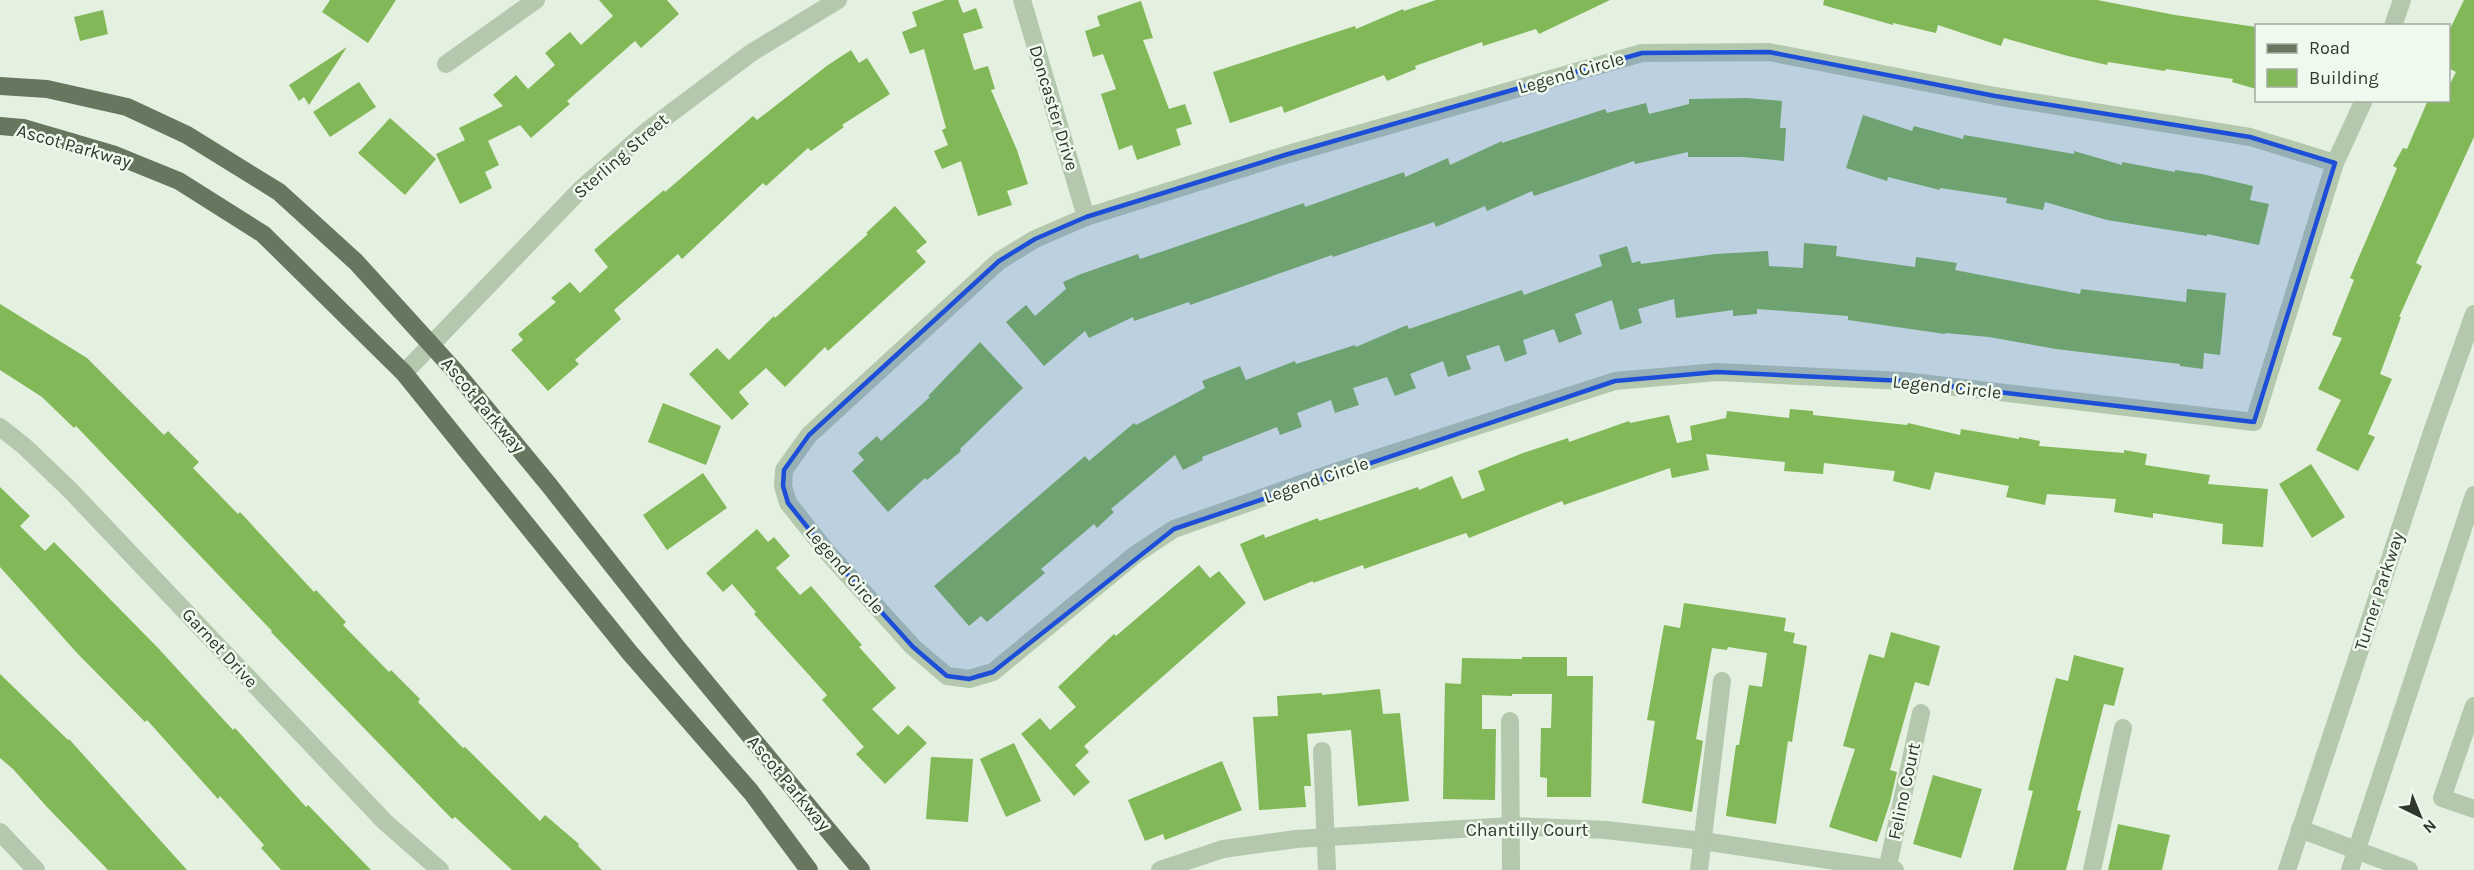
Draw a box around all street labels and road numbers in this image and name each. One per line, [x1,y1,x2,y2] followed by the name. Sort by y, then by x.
[1024,43,1084,173] street label: Doncaster Drive
[1515,47,1627,99] street label: Legend Circle
[569,109,673,203] street label: Sterling Street
[14,119,134,173] street label: Ascot Parkway
[437,353,530,458] street label: Ascot Parkway
[1891,370,2003,404] street label: Legend Circle
[1261,452,1371,508] street label: Legend Circle
[801,522,889,618] street label: Legend Circle
[2349,528,2409,653] street label: Turner Parkway
[177,603,263,693] street label: Garnet Drive
[743,731,836,836] street label: Ascot Parkway
[1883,740,1925,842] street label: Felino Court
[1466,819,1589,841] street label: Chantilly Court

